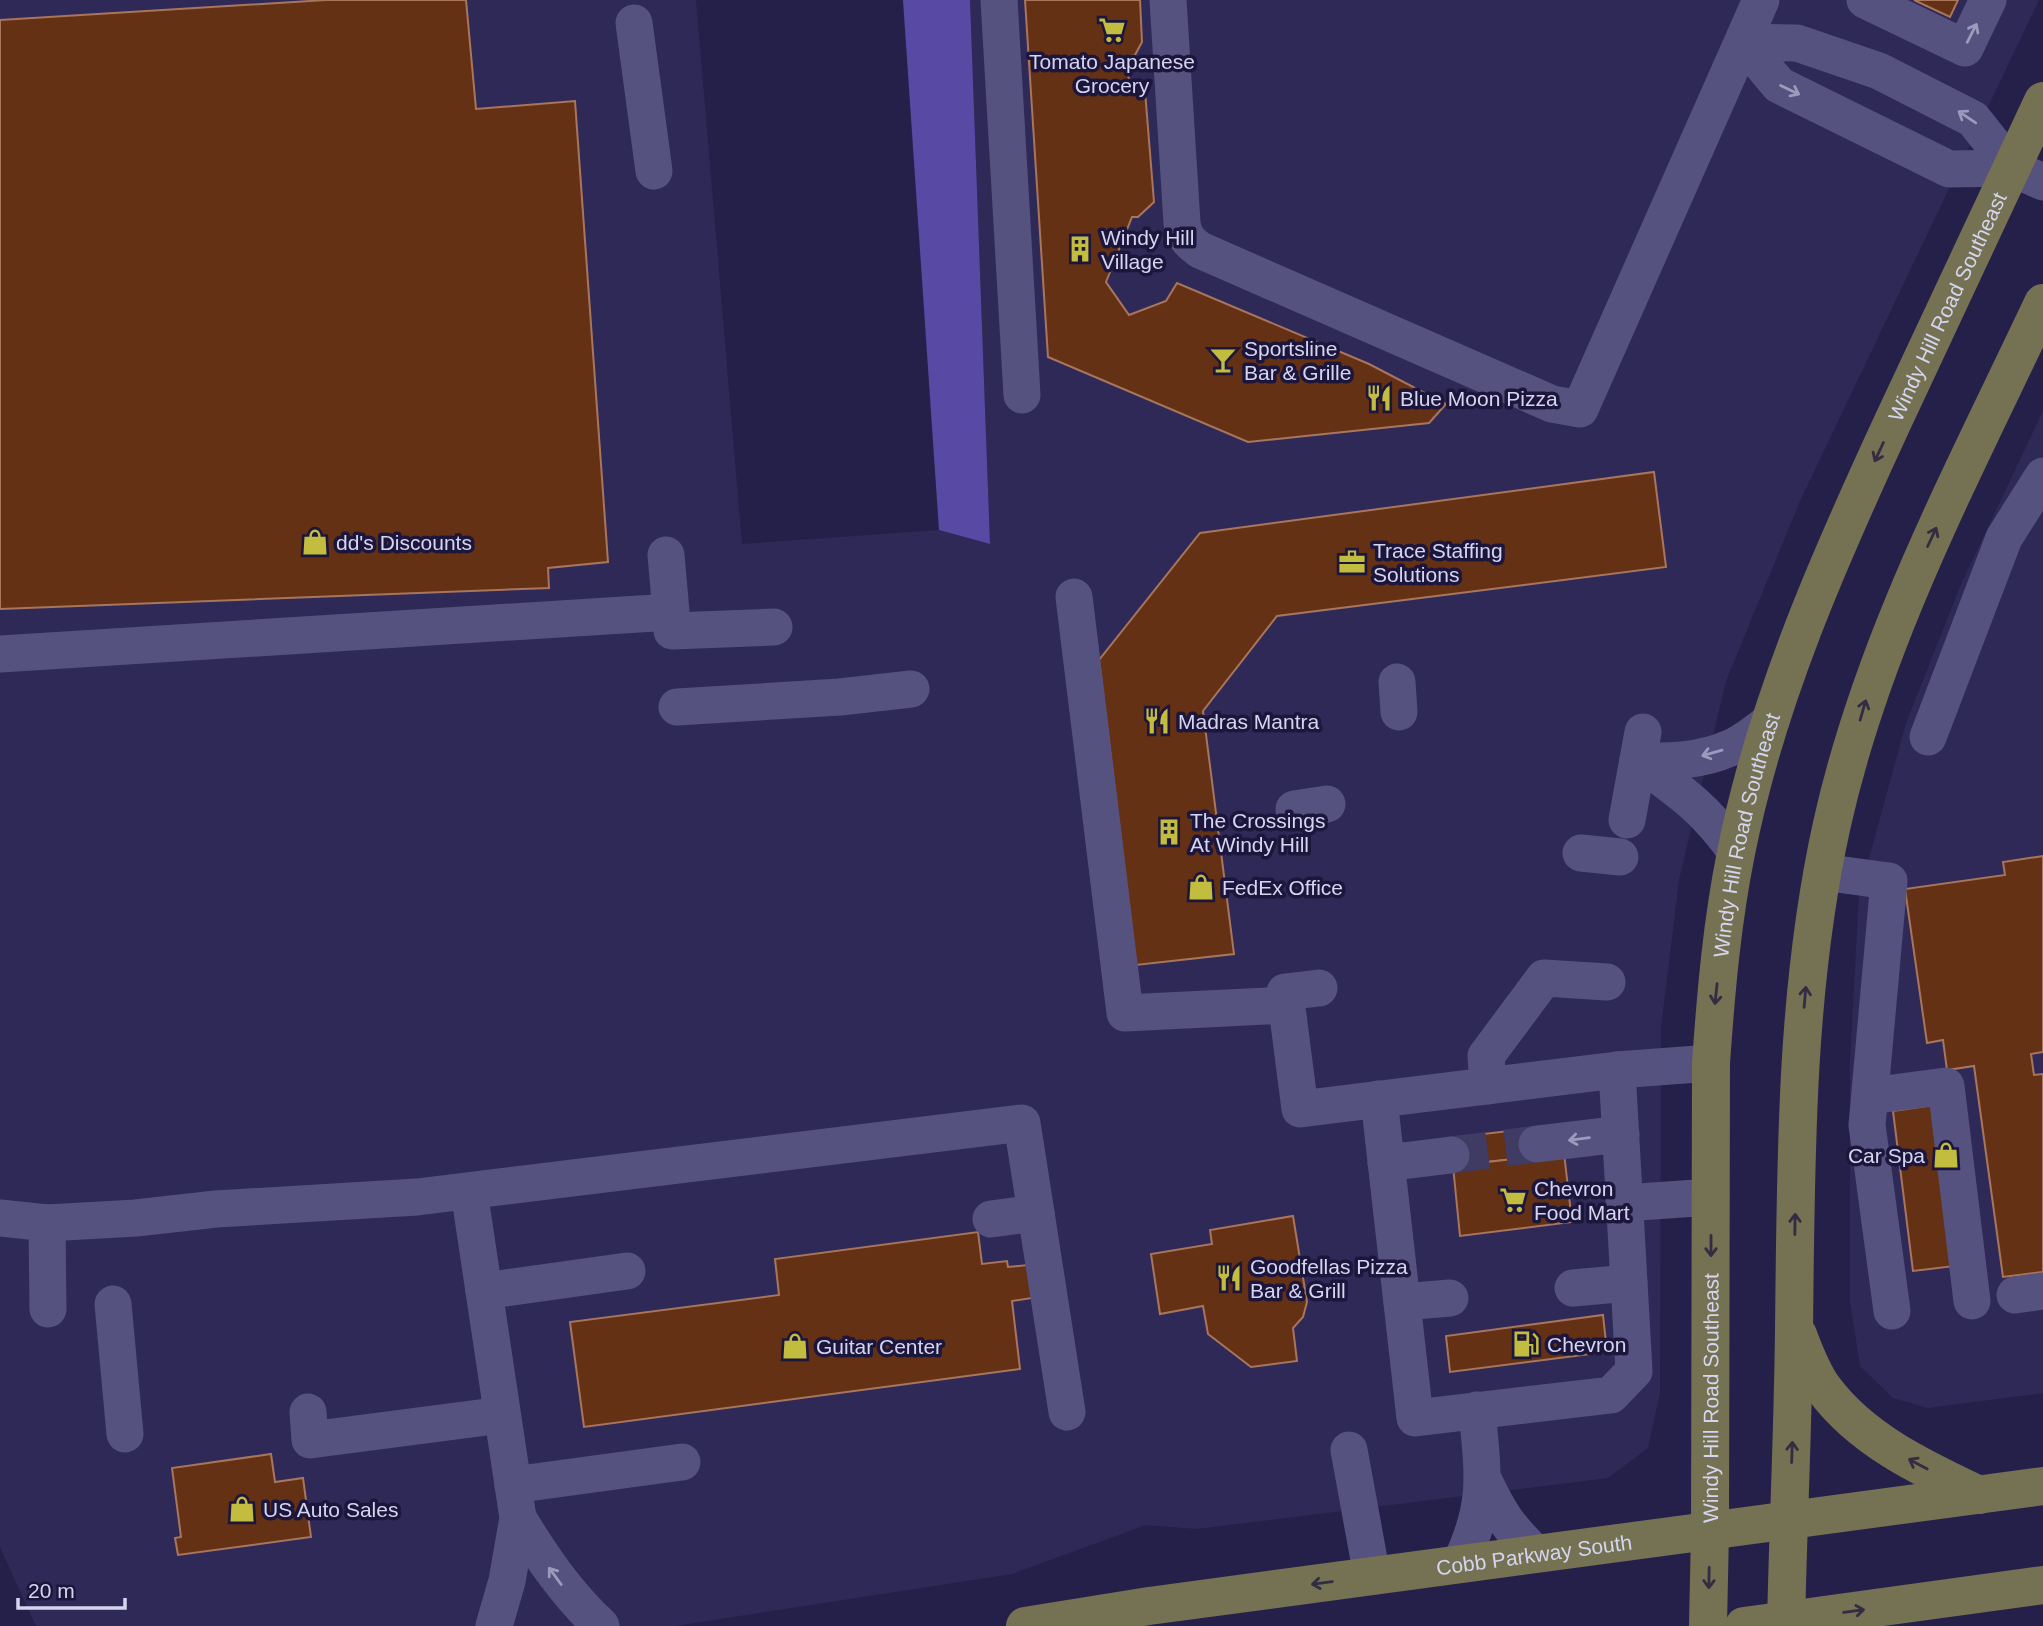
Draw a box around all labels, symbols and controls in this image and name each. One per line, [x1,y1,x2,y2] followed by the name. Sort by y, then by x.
[1097,15,1127,45] supermarket icon: Tomato Japanese Grocery
[1966,23,1980,44] one-way arrow
[1029,50,1195,97] place label: Tomato Japanese Grocery
[1779,84,1800,98] one-way arrow
[1958,110,1977,125] one-way arrow
[1883,188,2010,424] street label: Windy Hill Road Southeast
[1101,226,1194,273] place label: Windy Hill Village
[1065,234,1095,264] building icon: Windy Hill Village
[1244,337,1351,384] place label: Sportsline Bar & Grille
[1208,345,1238,375] bar icon: Sportsline Bar & Grille
[1364,383,1394,413] restaurant icon: Blue Moon Pizza
[1400,387,1558,410] place label: Blue Moon Pizza
[1872,441,1885,462] one-way arrow
[300,527,330,557] shop icon: dd's Discounts
[1926,527,1939,549] one-way arrow
[336,531,472,554] place label: dd's Discounts
[1373,539,1503,586] place label: Trace Staffing Solutions
[1337,547,1367,577] office icon: Trace Staffing Solutions
[1858,699,1871,721] one-way arrow
[1142,706,1172,736] restaurant icon: Madras Mantra
[1178,710,1320,733] place label: Madras Mantra
[1709,710,1784,959] street label: Windy Hill Road Southeast
[1702,748,1724,761] one-way arrow
[1190,809,1325,856] place label: The Crossings At Windy Hill
[1154,817,1184,847] building icon: The Crossings At Windy Hill
[1186,872,1216,902] shop icon: FedEx Office
[1222,876,1343,899] place label: FedEx Office
[1709,982,1722,1005] one-way arrow
[1799,986,1812,1009] one-way arrow
[1568,1133,1591,1146] one-way arrow
[1931,1140,1961,1170] shop icon: Car Spa
[1848,1144,1925,1167] place label: Car Spa
[1534,1177,1630,1224] place label: Chevron Food Mart
[1498,1185,1528,1215] supermarket icon: Chevron Food Mart
[1788,1213,1802,1236] one-way arrow
[1704,1234,1718,1257] one-way arrow
[1250,1255,1408,1302] place label: Goodfellas Pizza Bar & Grill
[1214,1263,1244,1293] restaurant icon: Goodfellas Pizza Bar & Grill
[1699,1273,1722,1523] street label: Windy Hill Road Southeast
[1511,1329,1541,1359] fuel station icon: Chevron
[780,1331,810,1361] shop icon: Guitar Center
[1547,1333,1626,1356] place label: Chevron
[816,1335,942,1358] place label: Guitar Center
[1786,1440,1799,1463] one-way arrow
[1908,1457,1929,1471] one-way arrow
[227,1494,257,1524] shop icon: US Auto Sales
[263,1498,398,1521] place label: US Auto Sales
[1435,1530,1633,1579] street label: Cobb Parkway South
[18,1566,124,1610] scale bar
[548,1566,563,1585] one-way arrow
[1702,1567,1716,1590] one-way arrow
[1312,1576,1334,1589] one-way arrow
[28,1579,75,1602] text: 20 m
[1842,1604,1865,1617] one-way arrow

